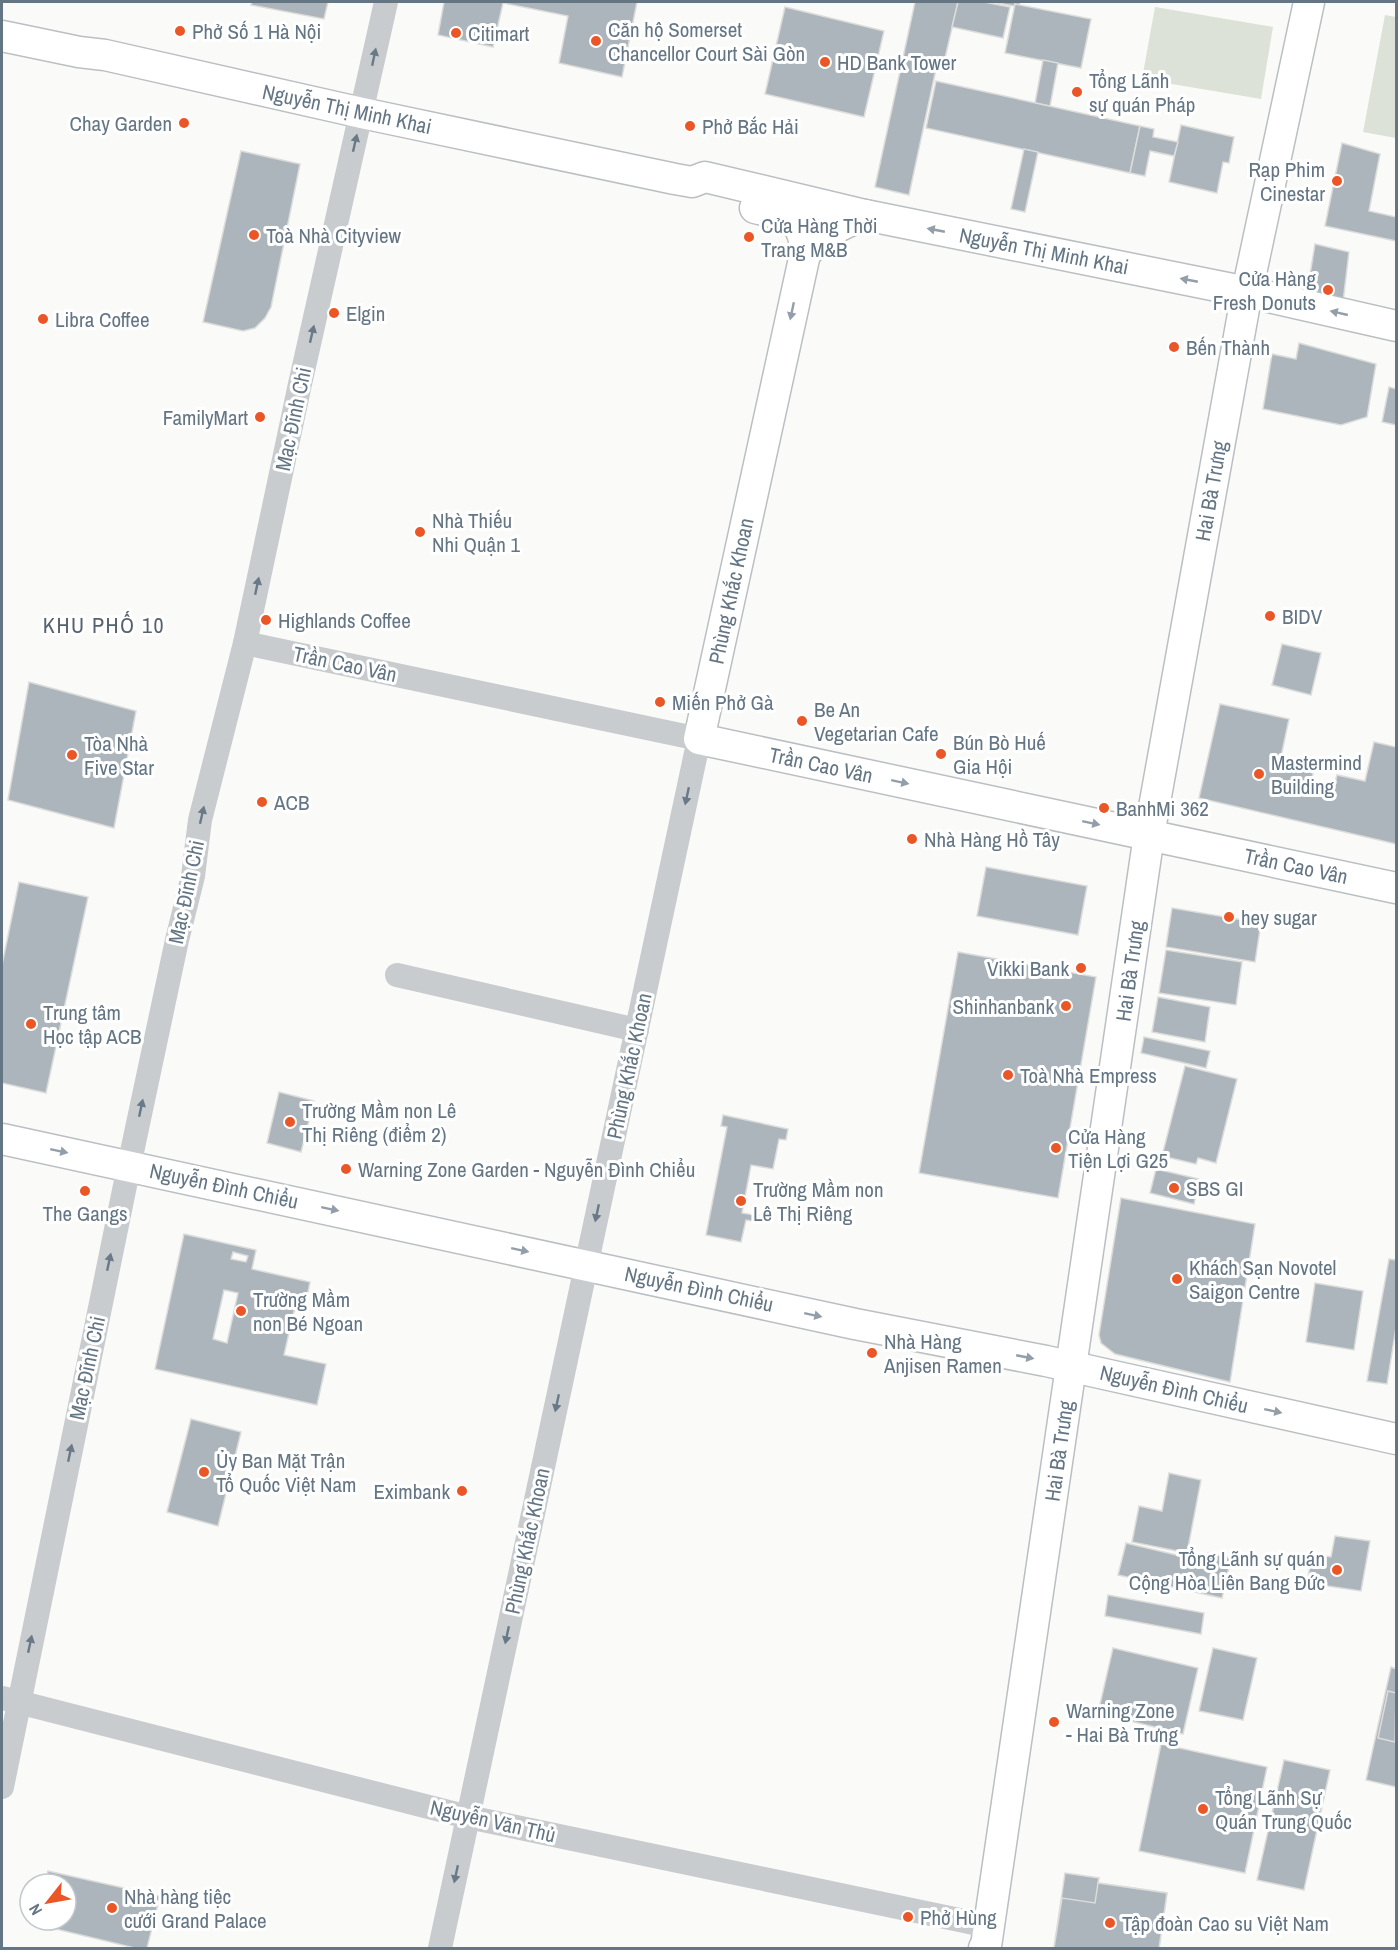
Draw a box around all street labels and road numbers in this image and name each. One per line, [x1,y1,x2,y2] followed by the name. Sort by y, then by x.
[260,77,434,141] street label: Nguyễn Thị Minh Khai
[957,220,1131,282] street label: Nguyễn Thị Minh Khai
[268,364,318,474] street label: Mạc Đĩnh Chi
[1188,438,1234,543] street label: Hai Bà Trưng
[701,515,761,667] street label: Phùng Khắc Khoan
[290,639,400,689] street label: Trần Cao Vân
[766,740,876,790] street label: Trần Cao Vân
[161,837,211,947] street label: Mạc Đĩnh Chi
[1241,841,1351,891] street label: Trần Cao Vân
[1109,918,1151,1023] street label: Hai Bà Trưng
[599,990,659,1142] street label: Phùng Khắc Khoan
[147,1156,301,1216] street label: Nguyễn Đình Chiểu
[622,1259,776,1319] street label: Nguyễn Đình Chiểu
[62,1313,112,1423] street label: Mạc Đĩnh Chi
[1097,1358,1251,1420] street label: Nguyễn Đình Chiểu
[1038,1398,1080,1503] street label: Hai Bà Trưng
[497,1465,557,1617] street label: Phùng Khắc Khoan
[428,1793,558,1849] street label: Nguyễn Văn Thủ

